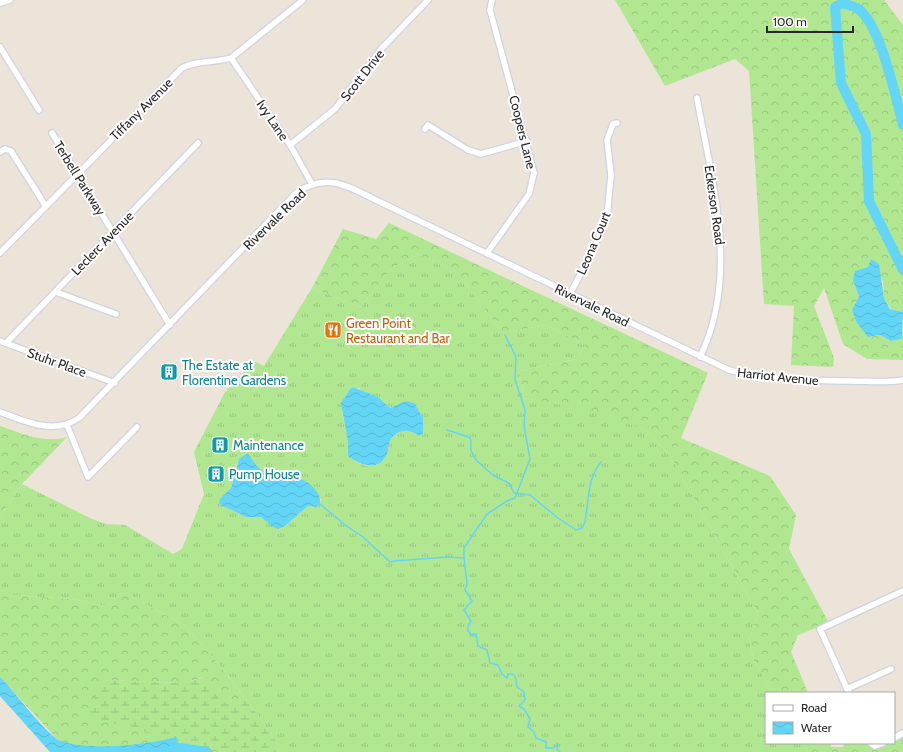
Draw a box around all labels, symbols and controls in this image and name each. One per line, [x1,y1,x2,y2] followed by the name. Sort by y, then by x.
[767,8,853,34] scale bar
[773,14,807,29] text: 100 m
[337,46,387,104] street label: Scott Drive
[106,74,176,144] street label: Tiffany Avenue
[506,94,540,171] street label: Coopers Lane
[254,97,293,144] street label: Ivy Lane
[51,138,110,219] street label: Terbell Parkway
[702,164,728,246] street label: Eckerson Road
[239,185,309,253] street label: Rivervale Road
[68,207,137,278] street label: Leclerc Avenue
[573,209,614,277] street label: Leona Court
[552,280,632,330] street label: Rivervale Road
[346,315,450,346] place label: Green Point Restaurant and Bar
[323,320,343,340] restaurant icon: Green Point Restaurant and Bar
[25,344,89,380] street label: Stuhr Place
[182,357,287,388] place label: The Estate at Florentine Gardens
[159,362,179,382] building icon: The Estate at Florentine Gardens
[736,364,820,388] street label: Harriot Avenue
[210,435,230,455] building icon: Maintenance
[233,437,304,453] place label: Maintenance
[206,464,226,484] building icon: Pump House
[229,466,300,482] place label: Pump House
[765,692,895,744] legend
[801,700,827,715] text: Road
[801,720,832,735] text: Water

